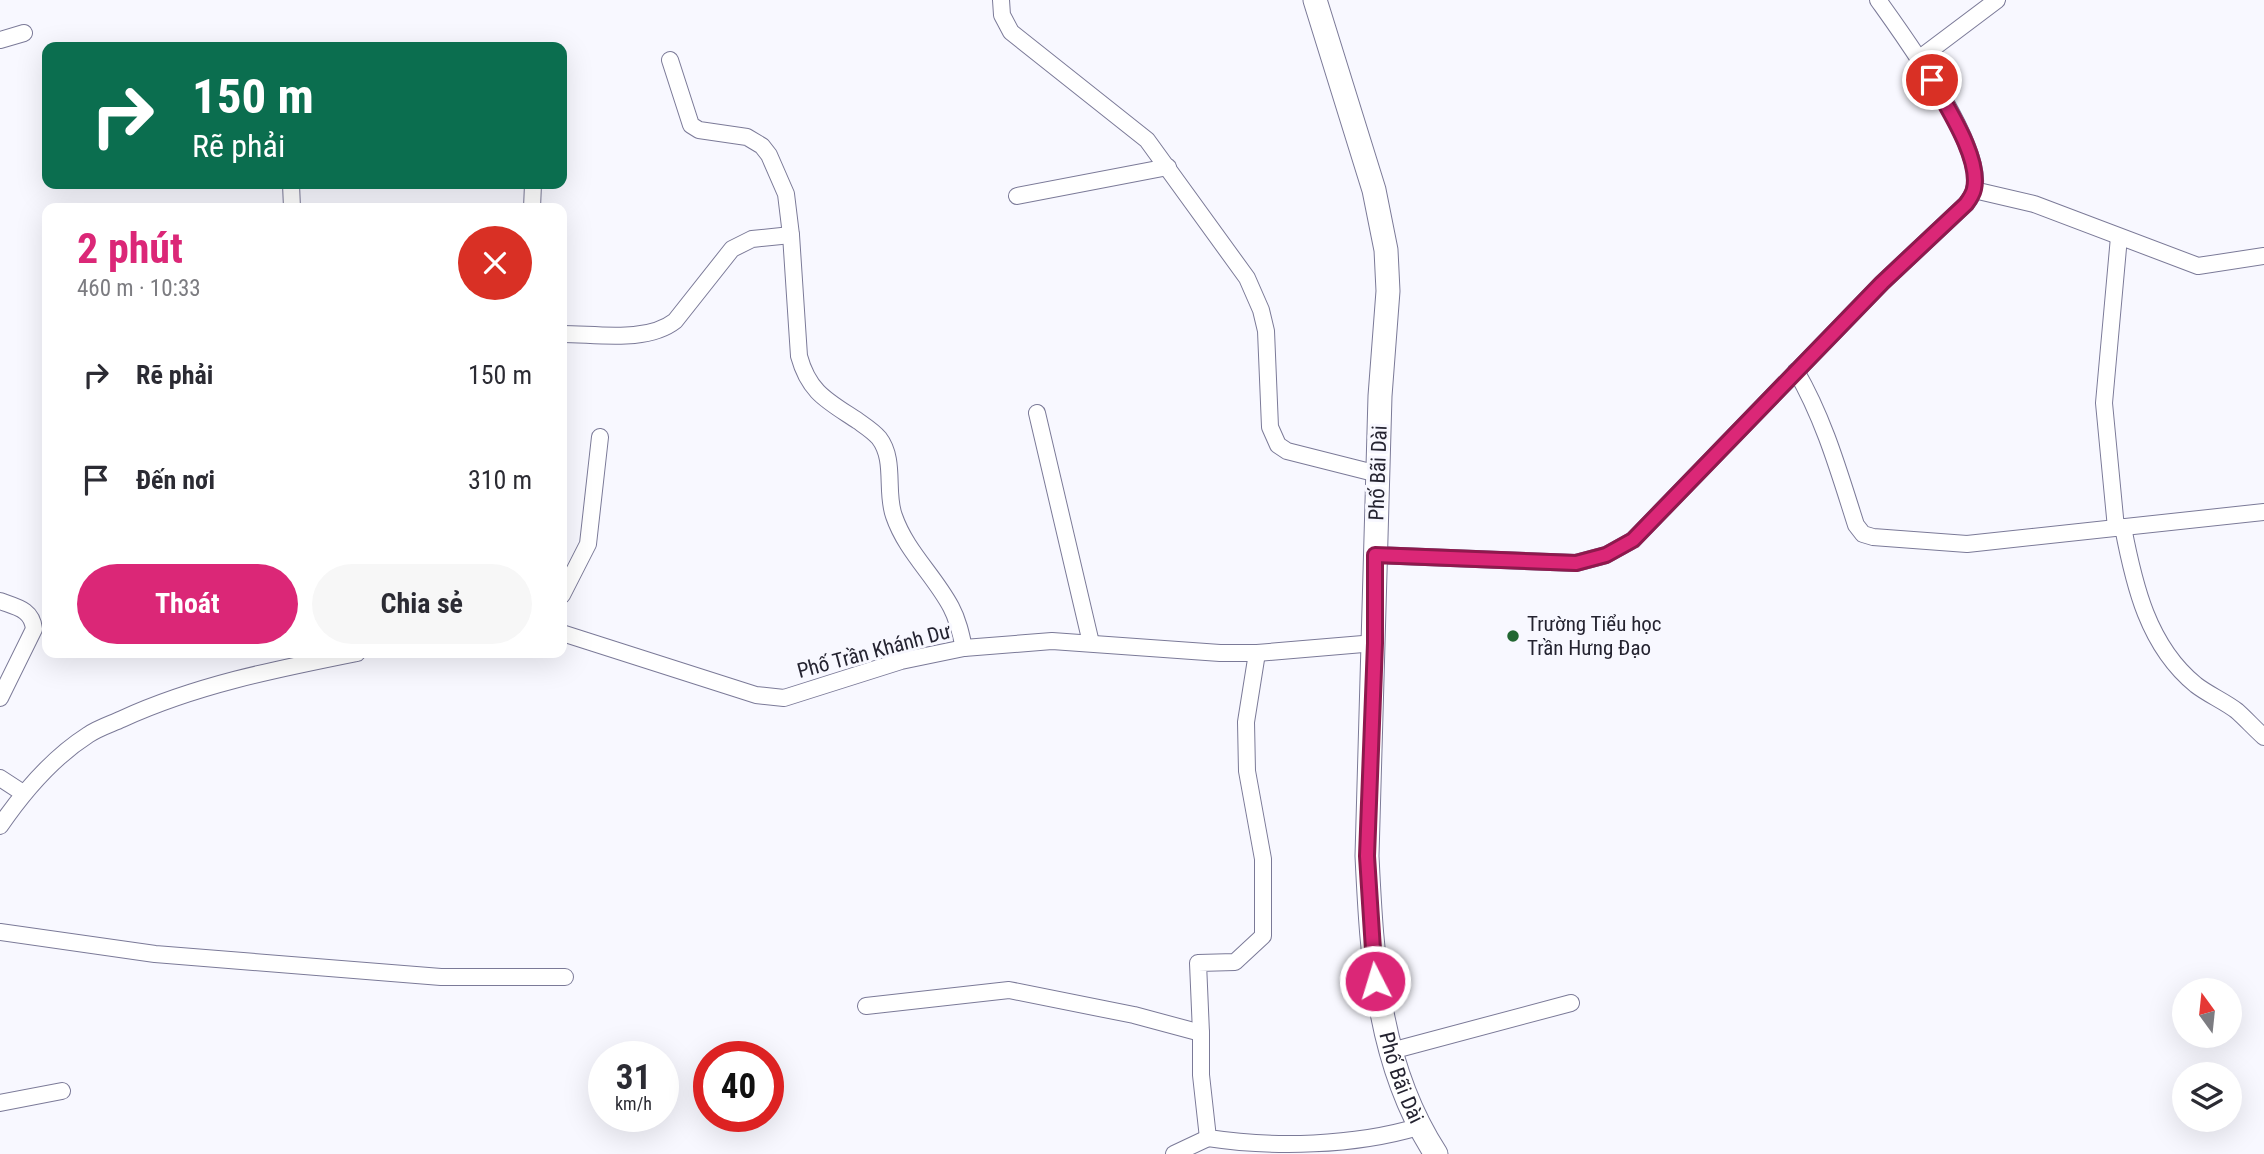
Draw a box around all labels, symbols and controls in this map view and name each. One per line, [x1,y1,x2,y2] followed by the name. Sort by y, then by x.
[1902,50,1962,110] pin
[1913,61,1951,99] icon: arrive
[192,68,314,125] text: 150 m
[77,70,168,161] icon: right
[192,127,285,165] text: Rẽ phải
[77,224,183,273] text: 2 phút
[458,226,532,300] button: close
[77,275,201,302] text: 460 m · 10:33
[77,356,115,394] icon: right
[136,360,213,390] text: Rẽ phải
[468,360,532,390] text: 150 m
[1364,425,1392,521] street label: Phố Bãi Dài
[77,461,115,499] icon: arrive
[136,465,215,495] text: Đến nơi
[468,465,532,495] text: 310 m
[77,564,298,644] button: Thoát
[312,564,532,644] button: Chia sẻ
[1527,612,1662,660] place label: Trường Tiểu học Trần Hưng Đạo
[794,619,954,683] street label: Phố Trần Khánh Dư
[1505,628,1521,644] marker: Trường Tiểu học Trần Hưng Đạo
[1338,944,1412,1018] position arrow
[2172,978,2242,1048] north arrow
[2172,978,2242,1132] map controls
[1374,1030,1428,1127] street label: Phố Bãi Dài
[693,1041,784,1132] speed limit sign: 40
[616,1057,651,1098] text: 31
[2172,1062,2242,1132] button: layers
[615,1093,652,1114] text: km/h

